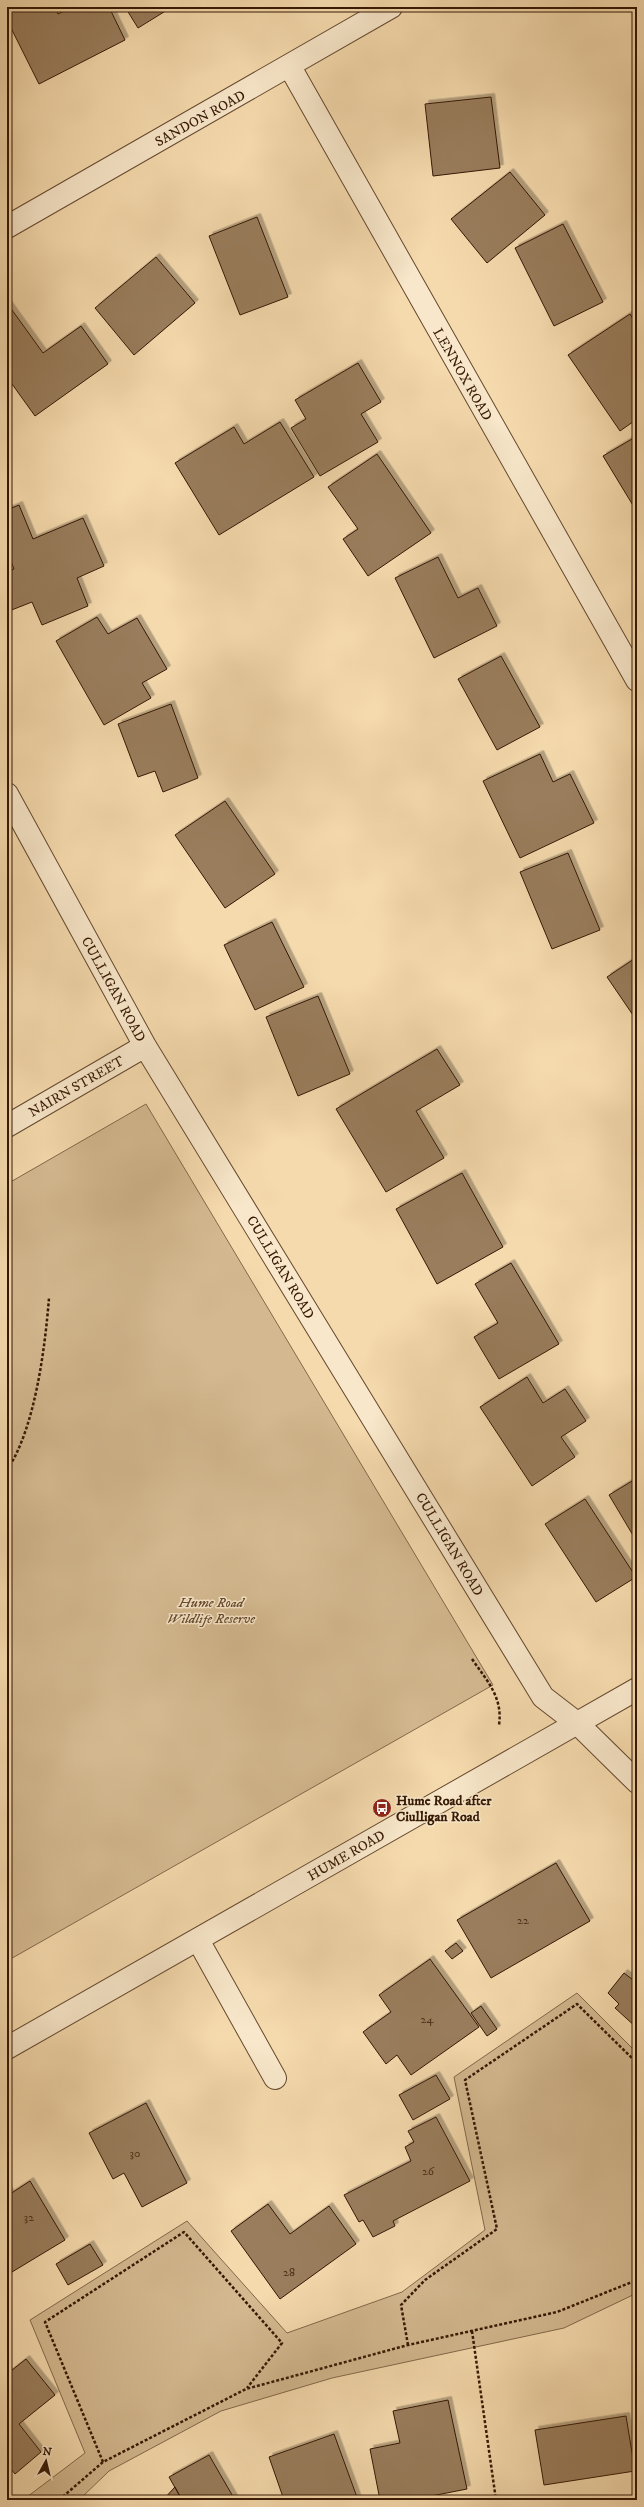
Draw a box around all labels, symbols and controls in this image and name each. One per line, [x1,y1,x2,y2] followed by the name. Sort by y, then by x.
[152,87,249,151] street label: SANDON ROAD
[428,325,496,424] street label: LENNOX ROAD
[77,934,149,1045] street label: CULLIGAN ROAD
[26,1052,128,1122] street label: NAIRN STREET
[242,1213,318,1323] street label: CULLIGAN ROAD
[411,1490,487,1600] street label: CULLIGAN ROAD
[167,1594,256,1628] park label: Hume Road Wildlife Reserve
[396,1792,492,1826] place label: Hume Road after Ciulligan Road
[371,1797,393,1819] bus stop icon: Hume Road after Ciulligan Road
[304,1826,389,1885] street label: HUME ROAD
[517,1913,529,1928] house number: 22
[421,2012,434,2027] house number: 24
[130,2146,140,2161] house number: 30
[422,2164,435,2179] house number: 26
[24,2210,34,2225] house number: 32
[283,2265,295,2280] house number: 28
[26,2441,66,2481] north arrow
[42,2445,53,2460] text: N

